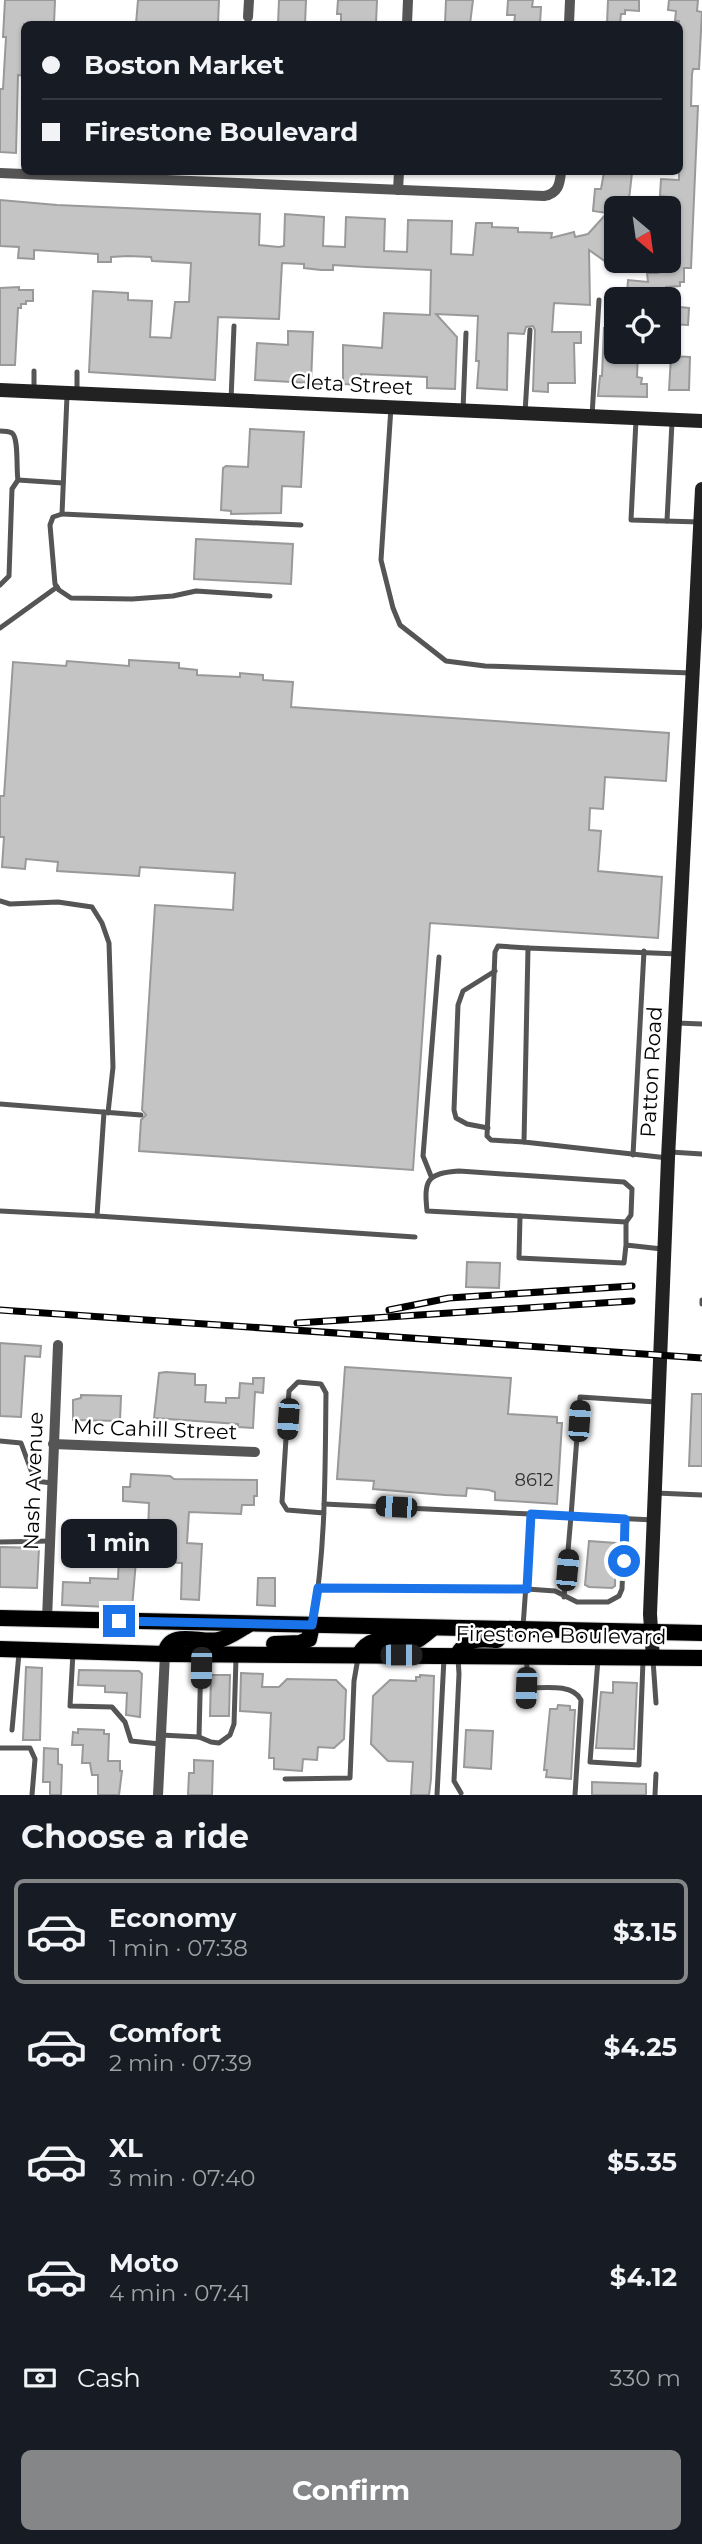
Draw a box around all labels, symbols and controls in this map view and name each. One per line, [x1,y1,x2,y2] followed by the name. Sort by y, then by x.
[84,49,284,81] text: Boston Market
[84,116,358,148] text: Firestone Boulevard
[604,196,681,273] north arrow
[604,196,681,364] map controls
[604,287,681,364] button: locate
[290,368,414,400] street label: Cleta Street
[635,1006,667,1138] street label: Patton Road
[277,1397,300,1441] car
[568,1399,591,1443] car
[18,1411,48,1551] street label: Nash Avenue
[72,1414,238,1444] street label: Mc Cahill Street
[514,1469,554,1491] house number: 8612
[375,1495,418,1519] car
[61,1520,177,1568] callout: 1 min
[88,1529,150,1557] text: 1 min
[608,1545,640,1577] route start
[555,1548,580,1592] car
[103,1605,135,1637] route end
[455,1621,667,1649] street label: Firestone Boulevard
[381,1645,423,1666] car
[191,1647,212,1689] car
[515,1667,538,1709] car
[21,1817,249,1856] text: Choose a ride
[25,1900,88,1963] icon: car
[109,1902,236,1934] text: Economy
[613,1916,677,1948] text: $3.15
[109,1934,248,1962] text: 1 min · 07:38
[25,2015,88,2078] icon: car
[109,2017,221,2049] text: Comfort
[604,2031,677,2063] text: $4.25
[109,2049,252,2077] text: 2 min · 07:39
[25,2130,88,2193] icon: car
[109,2132,143,2164] text: XL
[607,2146,677,2178] text: $5.35
[109,2164,255,2192] text: 3 min · 07:40
[25,2245,88,2308] icon: car
[109,2247,179,2279] text: Moto
[610,2261,677,2293] text: $4.12
[109,2279,250,2307] text: 4 min · 07:41
[21,2359,59,2397] icon: cash
[77,2362,141,2394] text: Cash
[610,2364,681,2392] text: 330 m
[21,2450,681,2530] button: Confirm

